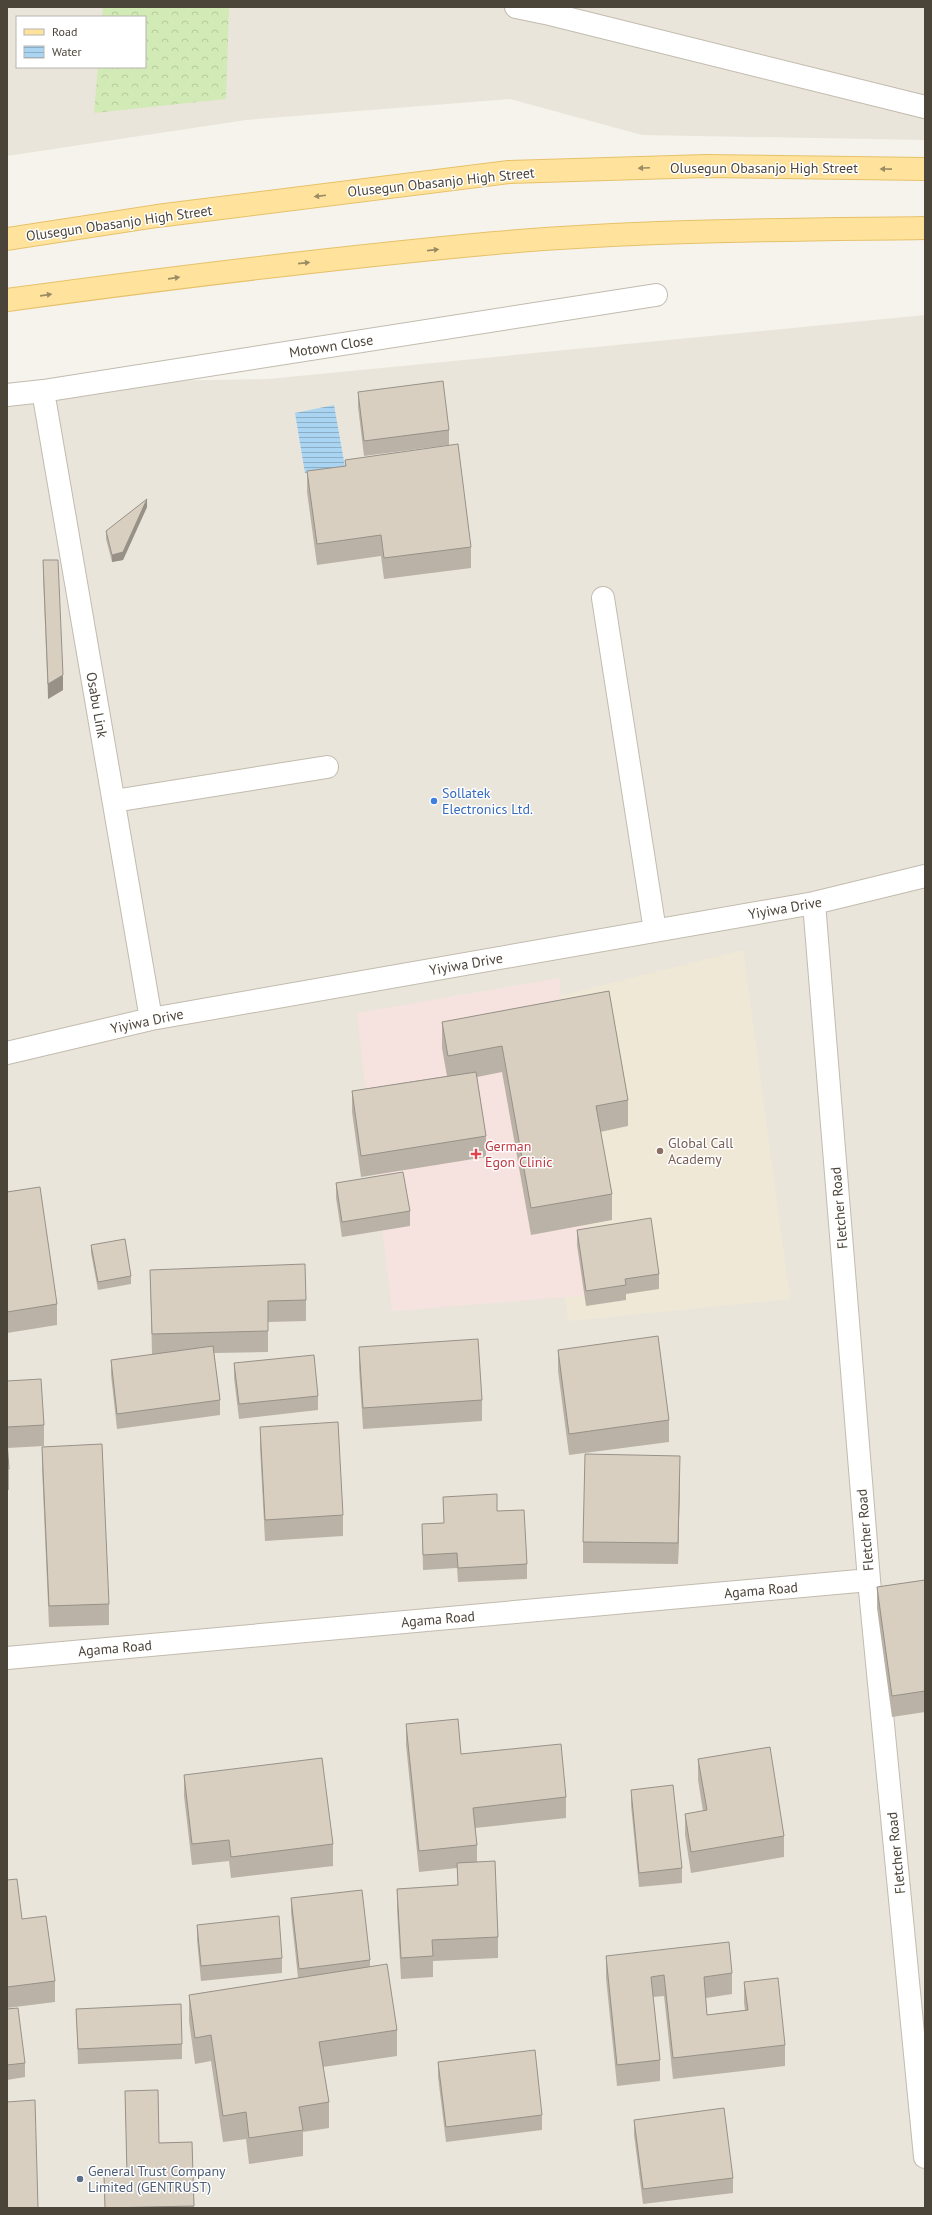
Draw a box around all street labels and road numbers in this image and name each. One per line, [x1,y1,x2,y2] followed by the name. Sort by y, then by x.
[670,159,858,177] street label: Olusegun Obasanjo High Street
[347,163,536,201] street label: Olusegun Obasanjo High Street
[25,201,214,245] street label: Olusegun Obasanjo High Street
[288,330,374,362] street label: Motown Close
[82,671,112,740] street label: Osabu Link
[747,893,823,923] street label: Yiyiwa Drive
[428,949,504,979] street label: Yiyiwa Drive
[109,1004,185,1038] street label: Yiyiwa Drive
[826,1166,852,1250] street label: Fletcher Road
[852,1488,878,1572] street label: Fletcher Road
[723,1578,799,1602] street label: Agama Road
[400,1607,476,1631] street label: Agama Road
[77,1636,153,1660] street label: Agama Road
[883,1811,909,1895] street label: Fletcher Road

